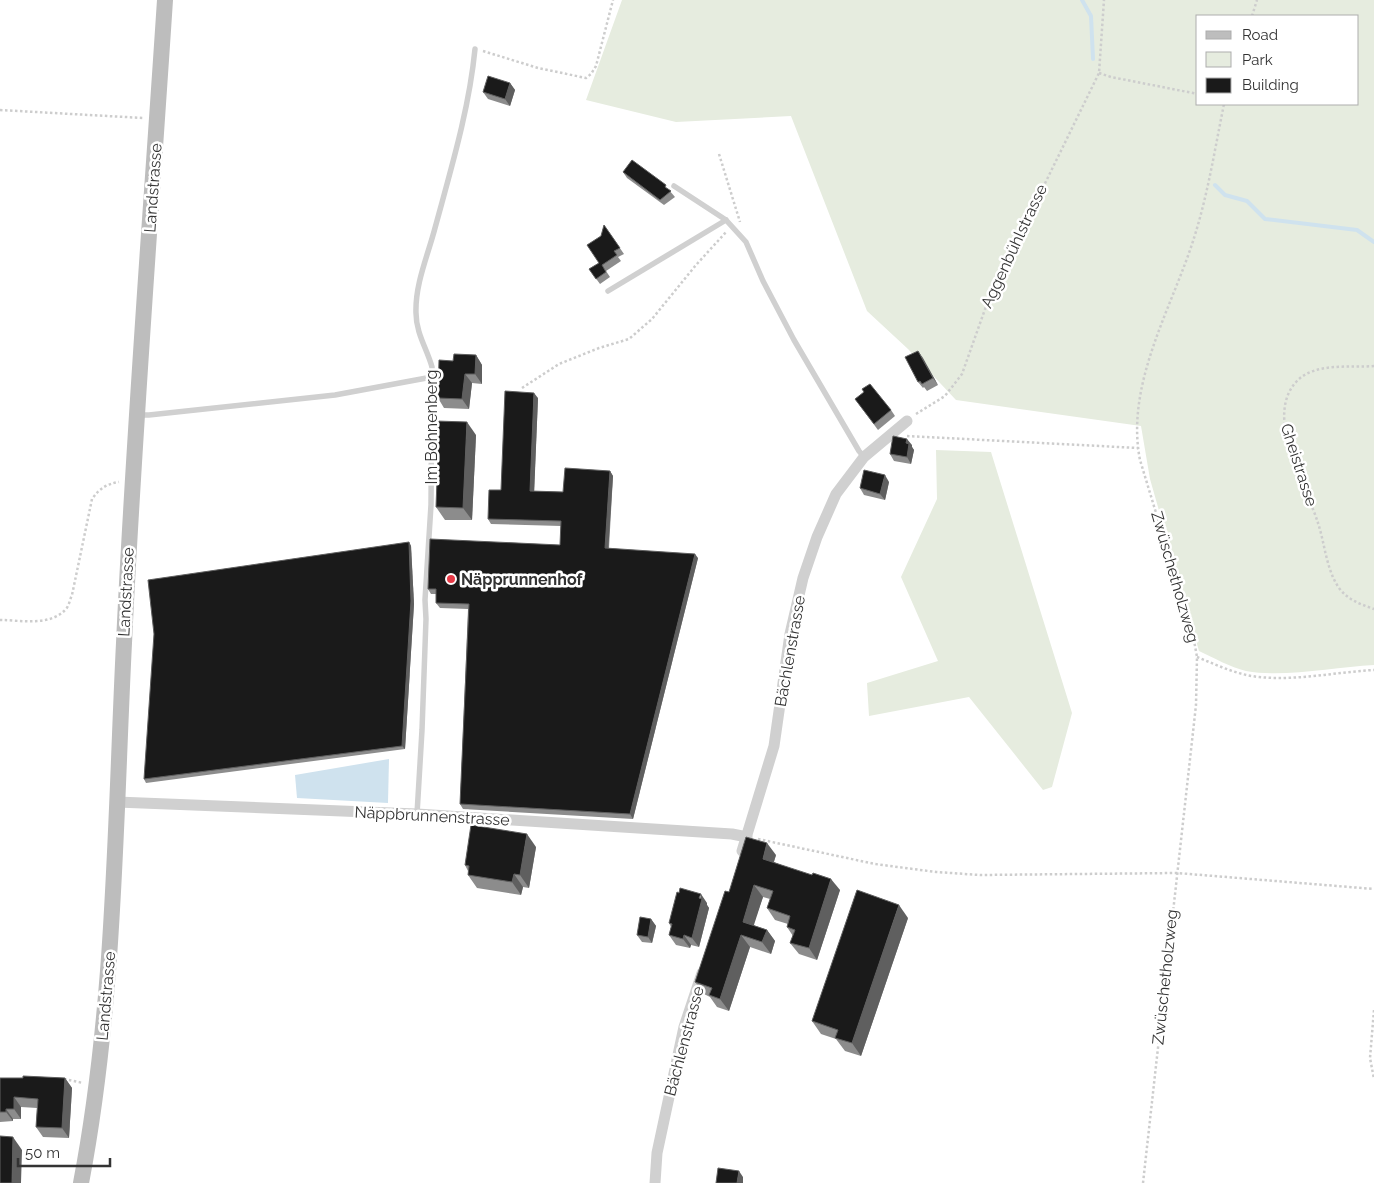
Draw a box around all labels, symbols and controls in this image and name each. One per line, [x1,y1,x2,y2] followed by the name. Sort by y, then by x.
[1196,15,1359,105] legend
[1242,26,1278,44] text: Road
[1242,51,1273,69] text: Park
[1242,76,1299,94] text: Building
[140,143,166,233] street label: Landstrasse
[977,181,1051,311] street label: Aggenbühlstrasse
[422,370,441,484] street label: Im Bohnenberg
[1277,421,1321,509] street label: Gheistrasse
[1147,509,1203,645] street label: Zwüschetholzweg
[114,547,138,637] street label: Landstrasse
[461,570,584,589] place label: Näpprunnenhof
[445,573,457,585] marker: Näpprunnenhof
[771,594,809,708] street label: Bächlenstrasse
[354,802,510,830] street label: Näppbrunnenstrasse
[1148,908,1182,1046] street label: Zwüschetholzweg
[93,951,119,1041] street label: Landstrasse
[660,984,708,1098] street label: Bächlenstrasse
[18,1136,110,1168] scale bar
[25,1144,60,1162] text: 50 m

